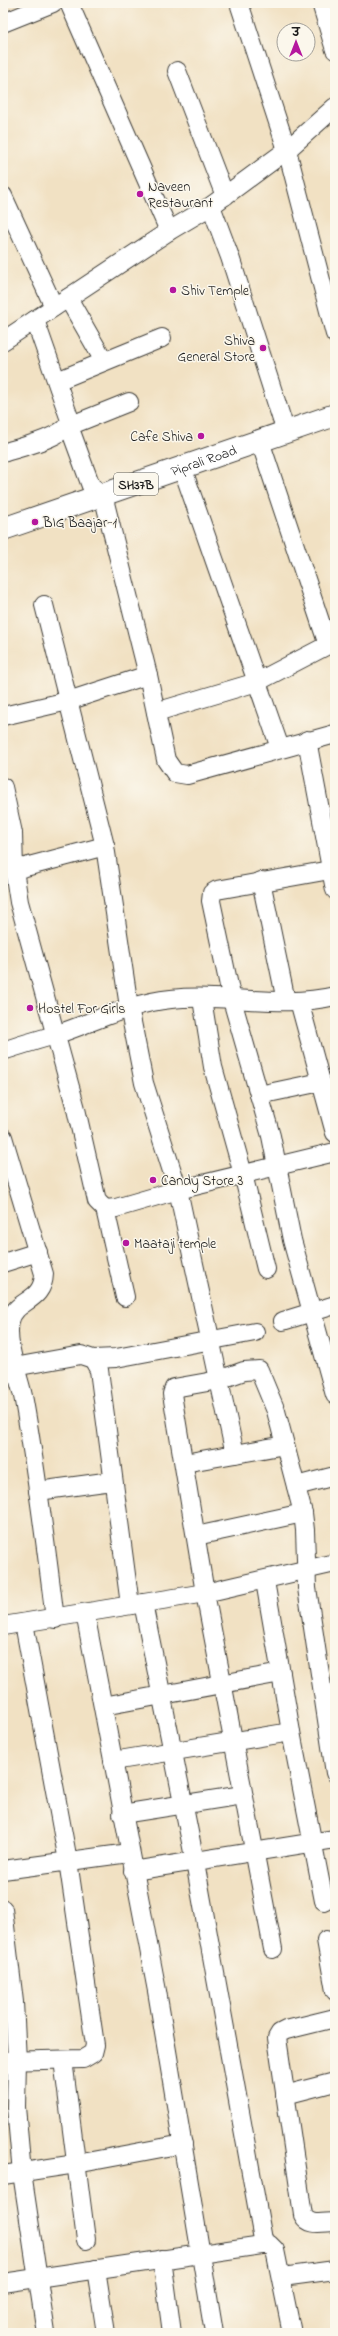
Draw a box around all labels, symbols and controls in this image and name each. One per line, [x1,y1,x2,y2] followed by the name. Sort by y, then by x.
[276,22,316,62] north arrow
[291,25,301,41] text: उ
[148,177,213,214] place label: Naveen Restaurant
[135,189,145,199] marker: Naveen Restaurant
[181,281,250,302] place label: Shiv Temple
[168,285,178,295] marker: Shiv Temple
[177,331,256,368] place label: Shiva General Store
[258,343,268,353] marker: Shiva General Store
[130,427,193,448] place label: Cafe Shiva
[196,431,206,441] marker: Cafe Shiva
[168,441,240,483] street label: Piprali Road
[114,473,158,495] road number: SH37B
[42,513,117,534] place label: BIG Baajar-1
[30,517,40,527] marker: BIG Baajar-1
[38,999,125,1020] place label: Hostel For Girls
[25,1003,35,1013] marker: Hostel For Girls
[161,1171,243,1193] place label: Candy Store 3
[148,1175,158,1185] marker: Candy Store 3
[134,1234,217,1255] place label: Maataji temple
[121,1238,131,1248] marker: Maataji temple

